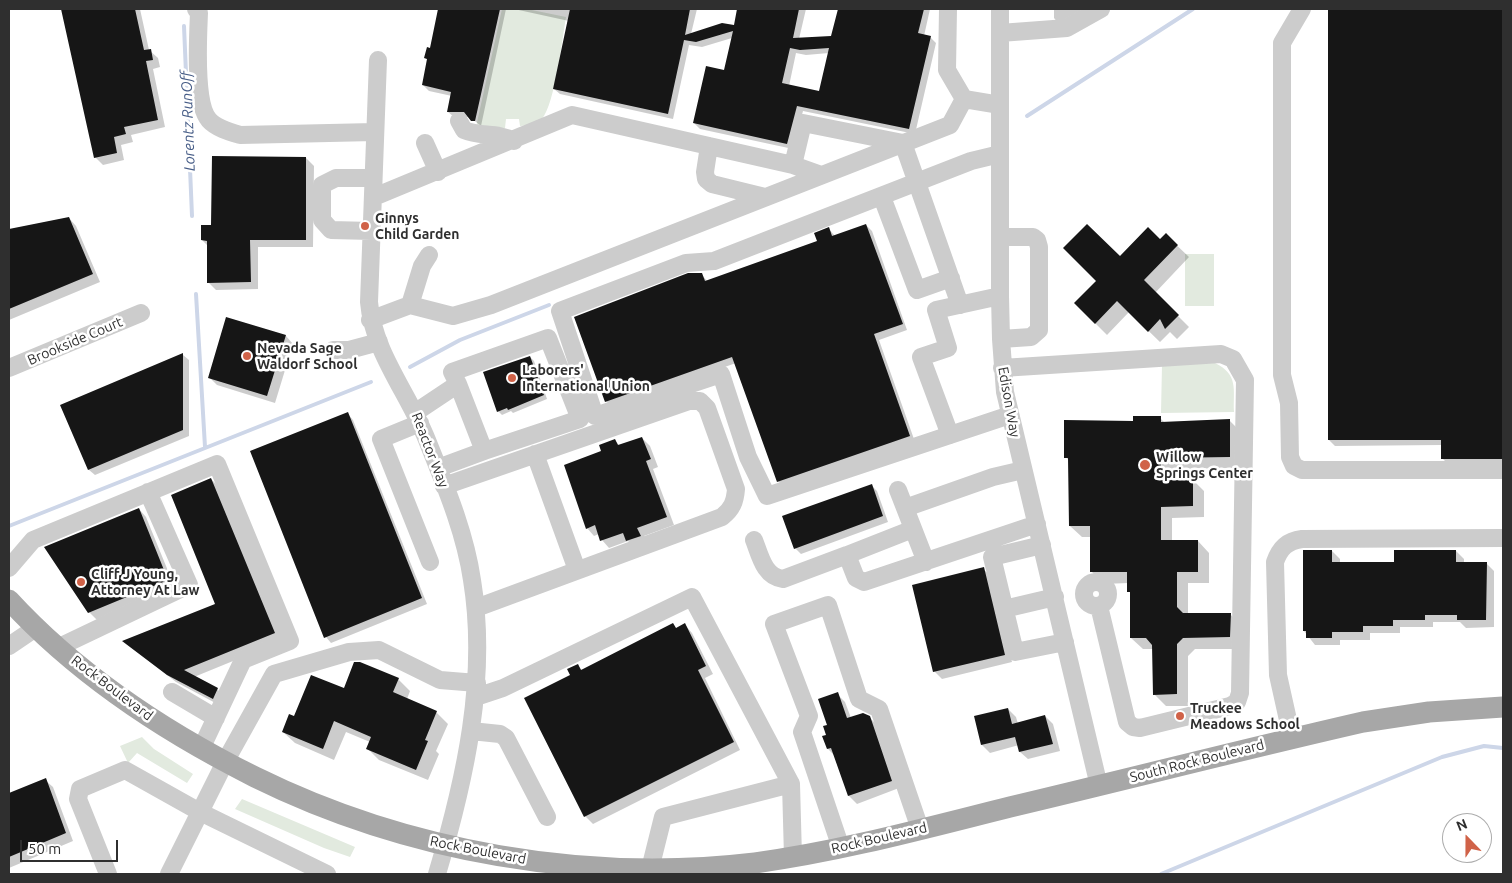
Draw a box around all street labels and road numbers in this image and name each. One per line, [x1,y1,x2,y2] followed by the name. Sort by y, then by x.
[25,313,125,369] street label: Brookside Court
[995,365,1023,439] street label: Edison Way
[408,410,452,490] street label: Reactor Way
[68,652,156,724] street label: Rock Boulevard
[1128,736,1266,786] street label: South Rock Boulevard
[830,819,928,857] street label: Rock Boulevard
[428,832,528,868] street label: Rock Boulevard

